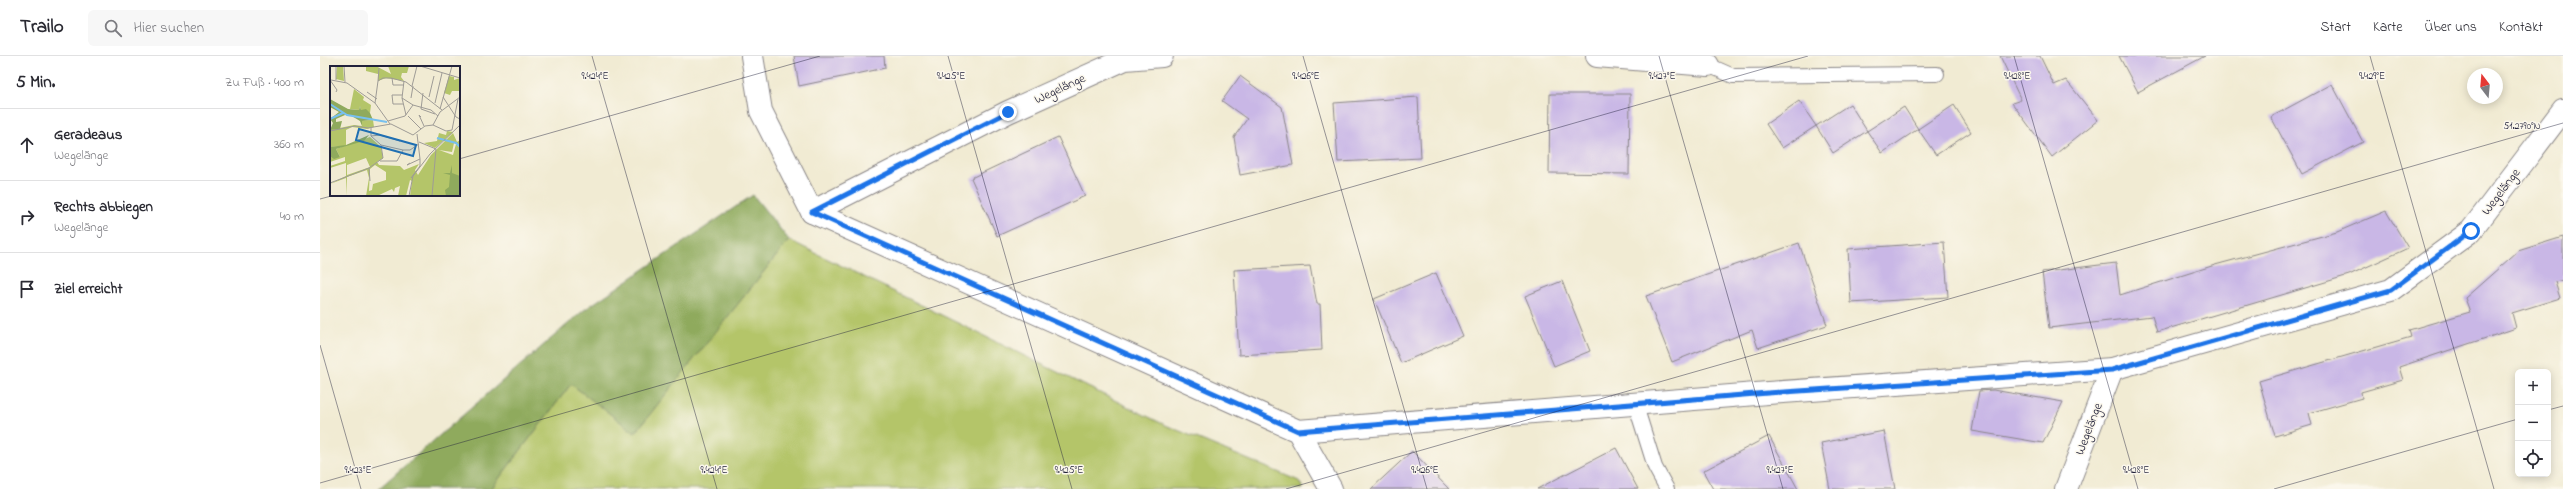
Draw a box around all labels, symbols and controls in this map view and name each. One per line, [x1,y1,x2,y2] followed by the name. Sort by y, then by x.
[88,10,368,46] search box
[20,14,64,41] text: Trailo
[102,17,124,39] icon: search
[134,17,204,39] text: Hier suchen
[2321,17,2351,38] text: Start
[2373,17,2403,38] text: Karte
[2425,17,2477,38] text: Über uns
[2499,17,2543,38] text: Kontakt
[330,66,460,196] inset map
[2467,68,2503,104] north arrow
[582,69,609,84] text: 9.424°E
[937,69,965,84] text: 9.425°E
[1031,69,1089,110] street label: Wegelänge
[1292,69,1320,84] text: 9.426°E
[1649,69,1676,84] text: 9.427°E
[2004,69,2030,84] text: 9.428°E
[2359,69,2385,84] text: 9.429°E
[16,70,55,95] text: 5 Min.
[225,73,304,92] text: Zu Fuß · 400 m
[999,103,1017,121] route end
[2504,119,2541,134] text: 51.2790°N
[54,124,122,146] text: Geradeaus
[16,134,38,156] icon: ahead
[274,135,304,154] text: 360 m
[54,146,108,165] text: Wegelänge
[2477,164,2526,220] street label: Wegelänge
[54,196,153,218] text: Rechts abbiegen
[16,206,38,228] icon: right
[280,207,304,226] text: 40 m
[54,218,108,237] text: Wegelänge
[2462,222,2480,240] route start
[16,278,38,300] icon: arrive
[54,278,122,300] text: Ziel erreicht
[2515,369,2551,477] map controls
[2515,369,2551,405] button: +
[2070,400,2109,458] street label: Wegelänge
[2515,405,2551,441] button: −
[2515,441,2551,477] button: locate
[344,463,372,478] text: 9.423°E
[701,463,728,478] text: 9.424°E
[1055,463,1083,478] text: 9.425°E
[1411,463,1439,478] text: 9.426°E
[1767,463,1794,478] text: 9.427°E
[2123,463,2149,478] text: 9.428°E

